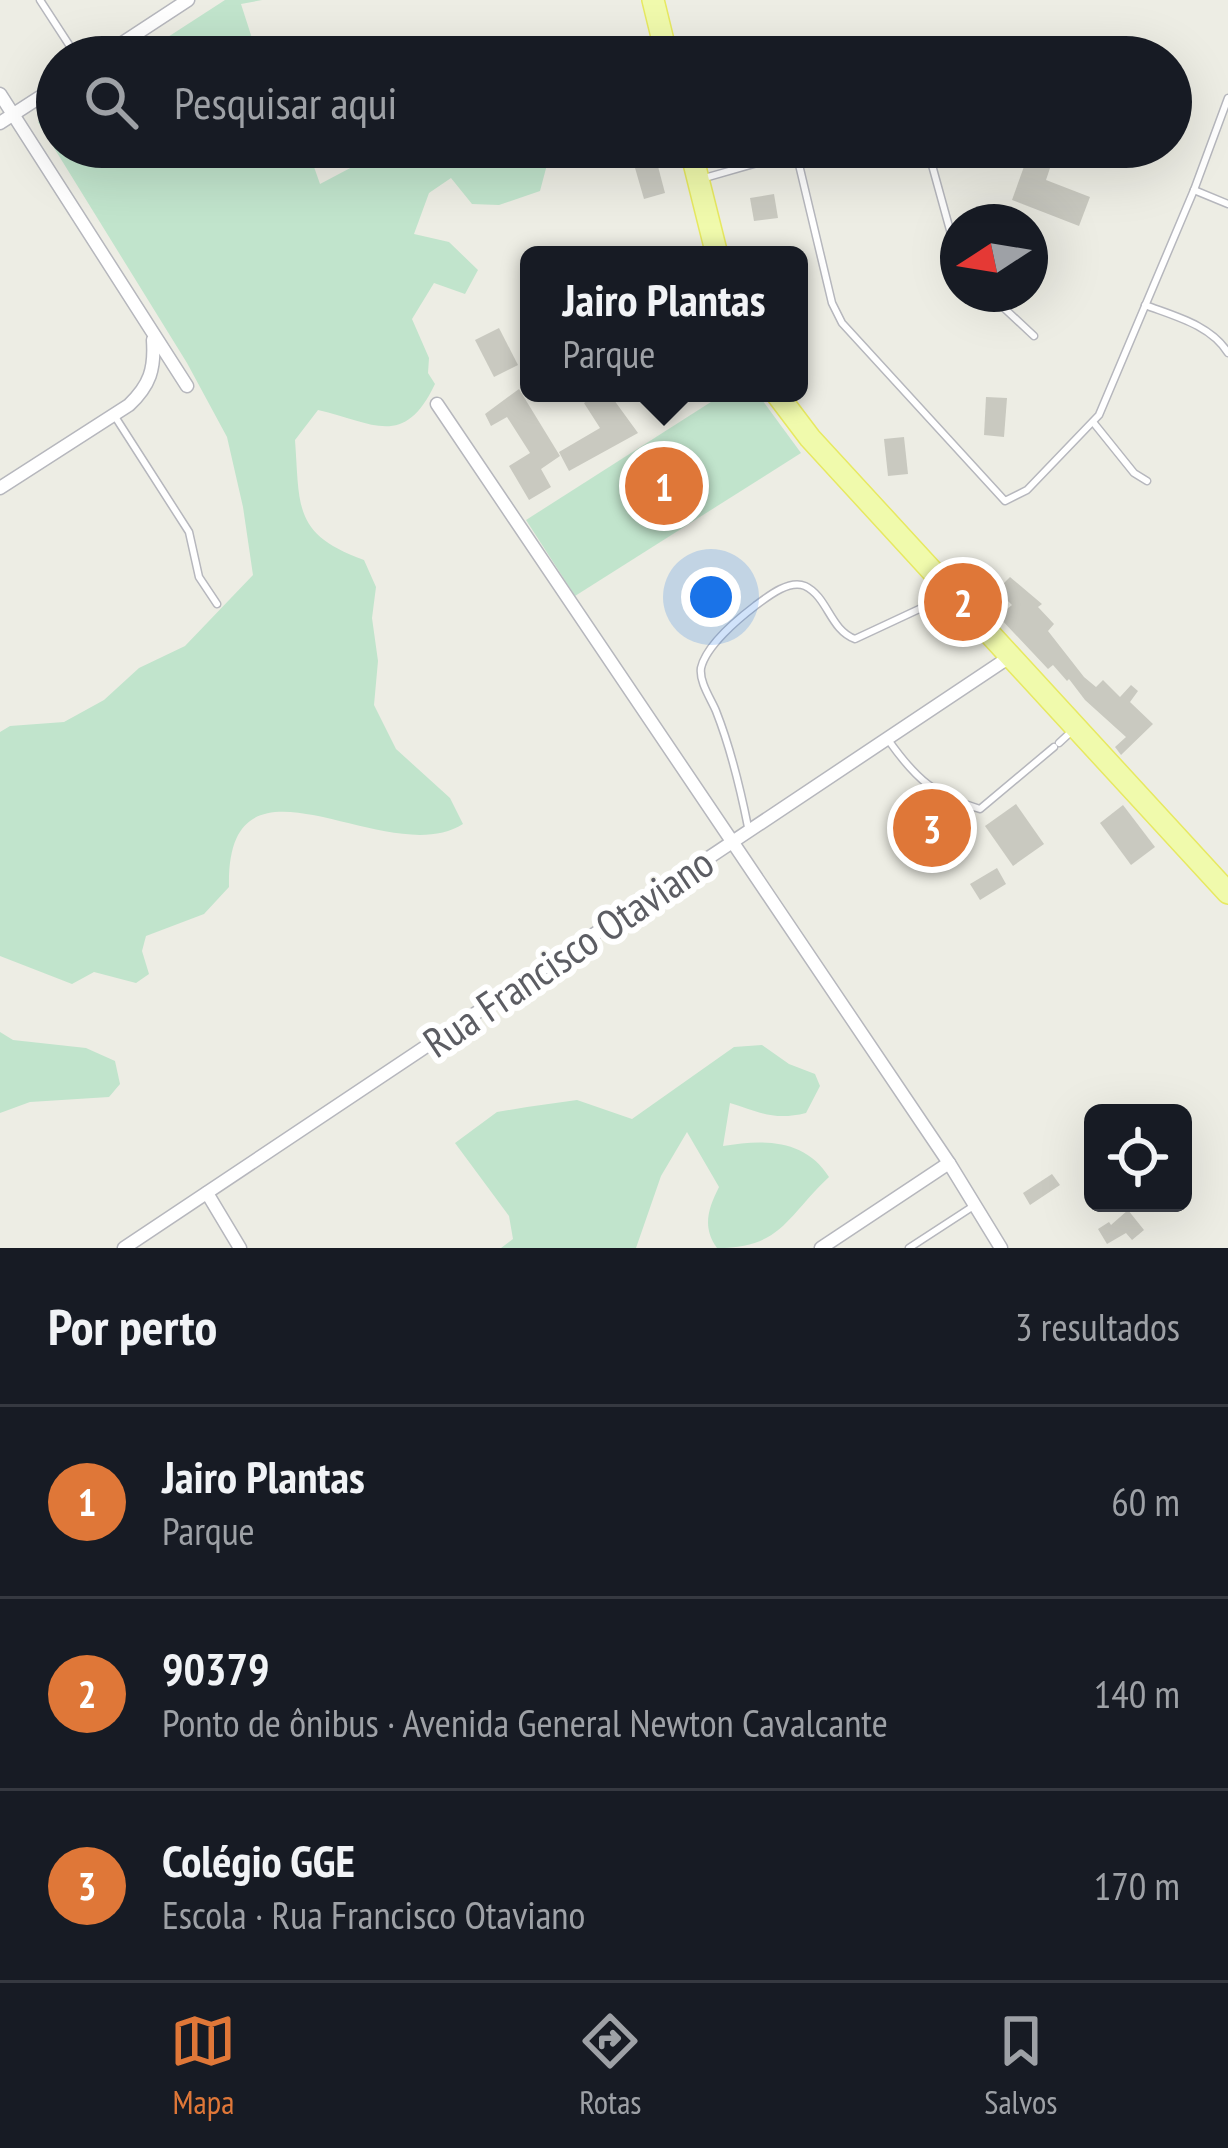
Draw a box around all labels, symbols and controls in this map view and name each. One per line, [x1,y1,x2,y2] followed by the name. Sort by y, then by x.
[36,36,1192,168] search box
[78,69,144,135] icon: search
[174,73,397,131] text: Pesquisar aqui
[940,204,1048,312] north arrow
[520,246,808,402] popup
[563,270,765,328] text: Jairo Plantas
[563,328,655,379] text: Parque
[625,441,703,531] pin: 1
[924,557,1002,647] pin: 2
[681,567,741,627] your location
[893,783,971,873] pin: 3
[413,835,723,1069] street label: Rua Francisco Otaviano
[1084,1104,1192,1212] map controls
[1084,1104,1192,1212] button: locate
[48,1293,217,1359] text: Por perto
[1015,1301,1180,1352] text: 3 resultados
[162,1447,365,1505] text: Jairo Plantas
[78,1476,96,1527] text: 1
[1111,1476,1180,1527] text: 60 m
[162,1505,255,1556] text: Parque
[162,1639,270,1697] text: 90379
[78,1668,96,1719] text: 2
[1094,1668,1180,1719] text: 140 m
[162,1697,888,1748] text: Ponto de ônibus · Avenida General Newton Cavalcante
[162,1831,355,1889] text: Colégio GGE
[78,1860,96,1911] text: 3
[1094,1860,1180,1911] text: 170 m
[162,1889,585,1940] text: Escola · Rua Francisco Otaviano
[170,2008,236,2123] tab: Mapa
[577,2008,643,2123] tab: Rotas
[984,2008,1058,2123] tab: Salvos

